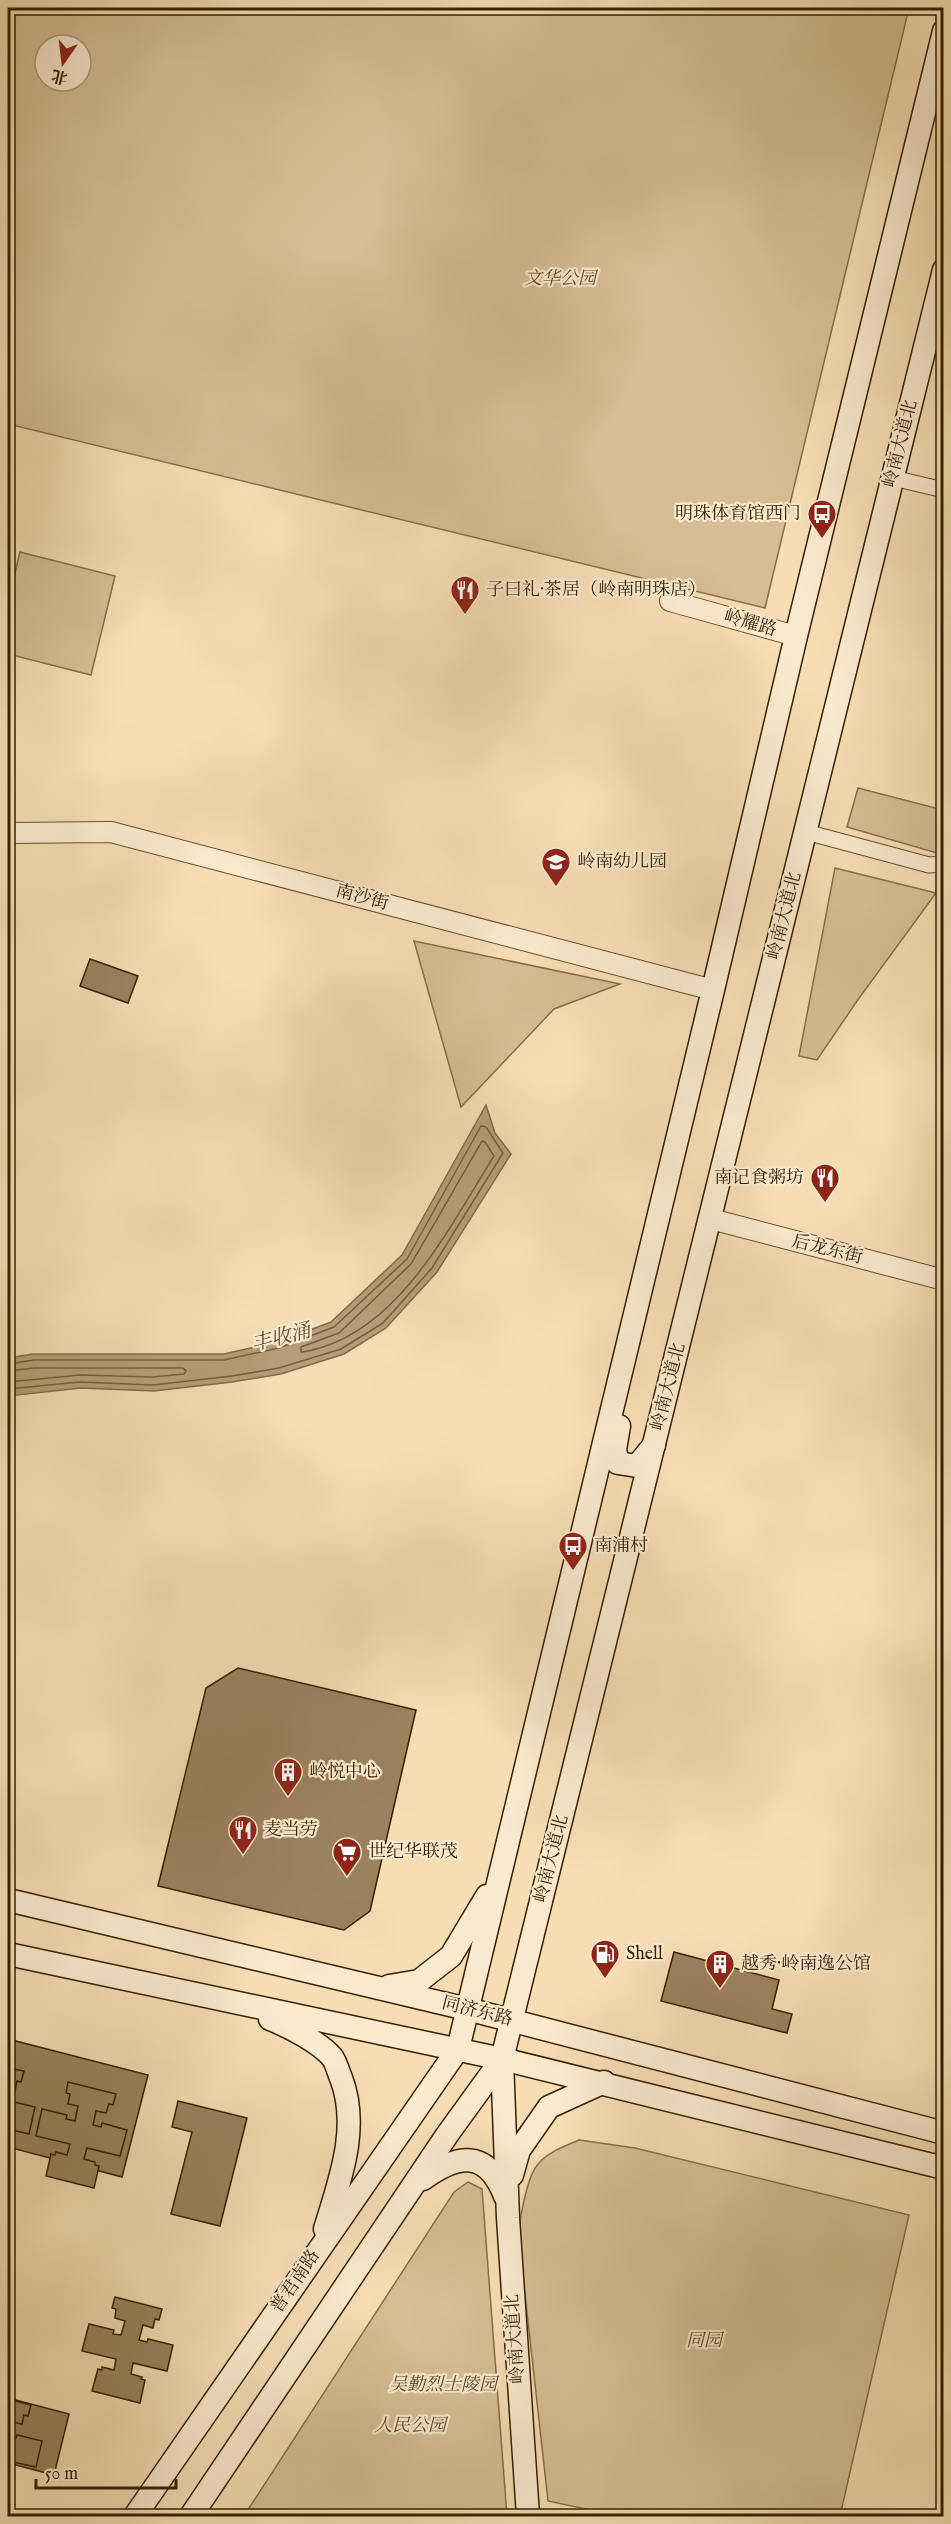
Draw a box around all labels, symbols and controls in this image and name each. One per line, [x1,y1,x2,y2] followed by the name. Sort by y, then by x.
[33,33,93,93] north arrow
[50,64,70,87] text: 北
[524,268,599,291] park label: 文华公园
[879,398,923,490] street label: 岭南大道北
[806,498,838,540] bus stop icon: 明珠体育馆西门
[675,503,801,526] place label: 明珠体育馆西门
[449,574,481,616] restaurant icon: 子曰礼·茶居（岭南明珠店）
[486,579,706,602] place label: 子曰礼·茶居（岭南明珠店）
[721,606,779,642] street label: 岭耀路
[540,846,572,888] school or university icon: 岭南幼儿园
[577,851,667,874] place label: 岭南幼儿园
[763,870,807,962] street label: 岭南大道北
[333,880,391,916] street label: 南沙街
[809,1162,841,1204] restaurant icon: 南记食粥坊
[714,1167,804,1190] place label: 南记食粥坊
[789,1230,865,1270] street label: 后龙东街
[249,1318,315,1357] water label: 丰收涌
[647,1341,691,1433] street label: 岭南大道北
[557,1530,589,1572] bus stop icon: 南浦村
[594,1535,648,1558] place label: 南浦村
[272,1756,304,1798] building icon: 岭悦中心
[309,1761,381,1784] place label: 岭悦中心
[530,1813,574,1905] street label: 岭南大道北
[227,1814,259,1856] restaurant icon: 麦当劳
[264,1819,318,1842] place label: 麦当劳
[331,1836,363,1878] supermarket icon: 世纪华联茂
[368,1841,458,1864] place label: 世纪华联茂
[589,1938,621,1980] fuel station icon: Shell
[626,1943,663,1966] place label: Shell
[704,1948,736,1990] building icon: 越秀·岭南逸公馆
[741,1953,871,1976] place label: 越秀·岭南逸公馆
[439,1992,515,2032] street label: 同济东路
[266,2246,326,2318] street label: 普君南路
[501,2293,531,2385] street label: 岭南大道北
[686,2330,725,2353] park label: 同园
[389,2374,500,2397] park label: 吴勤烈士陵园
[374,2415,449,2438] park label: 人民公园
[36,2452,176,2490] scale bar
[45,2463,78,2486] text: 50 m

